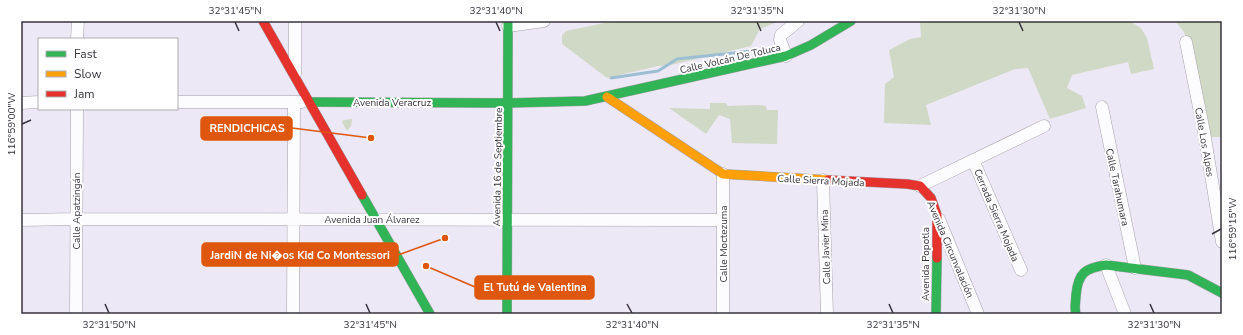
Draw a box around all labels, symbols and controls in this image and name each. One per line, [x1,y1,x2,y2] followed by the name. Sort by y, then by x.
[208,4,262,18] text: 32°31'45"N
[469,4,523,18] text: 32°31'40"N
[730,4,784,18] text: 32°31'35"N
[992,4,1046,18] text: 32°31'30"N
[38,38,178,110] legend
[678,41,782,77] street label: Calle Volcán De Toluca
[74,46,97,62] text: Fast
[74,66,102,82] text: Slow
[73,86,95,102] text: Jam
[5,93,19,155] text: 116°59'00"W
[353,96,431,110] street label: Avenida Veracruz
[1191,106,1217,178] street label: Calle Los Alpes
[490,107,506,227] street label: Avenida 16 de Septiembre
[201,117,292,140] callout: RENDICHICAS
[209,121,285,136] text: RENDICHICAS
[1102,147,1132,227] street label: Calle Tarahumara
[970,167,1022,264] street label: Cerrada Sierra Mojada
[70,172,84,250] street label: Calle Apatzingán
[777,172,865,190] street label: Calle Sierra Mojada
[1226,198,1240,260] text: 116°59'15"W
[923,199,977,300] street label: Avenida Circunvalación
[717,205,731,283] street label: Calle Moctezuma
[818,209,834,285] street label: Calle Javier Mina
[324,213,420,227] street label: Avenida Juan Álvarez
[919,227,933,301] street label: Avenida Popotla
[202,243,398,266] callout: JardiN de Ni�os Kid Co Montessori
[209,248,390,263] text: JardiN de Ni�os Kid Co Montessori
[475,276,594,299] callout: El Tutú de Valentina
[483,280,587,295] text: El Tutú de Valentina
[82,318,136,332] text: 32°31'50"N
[343,318,397,332] text: 32°31'45"N
[605,318,659,332] text: 32°31'40"N
[866,318,920,332] text: 32°31'35"N
[1127,318,1181,332] text: 32°31'30"N

